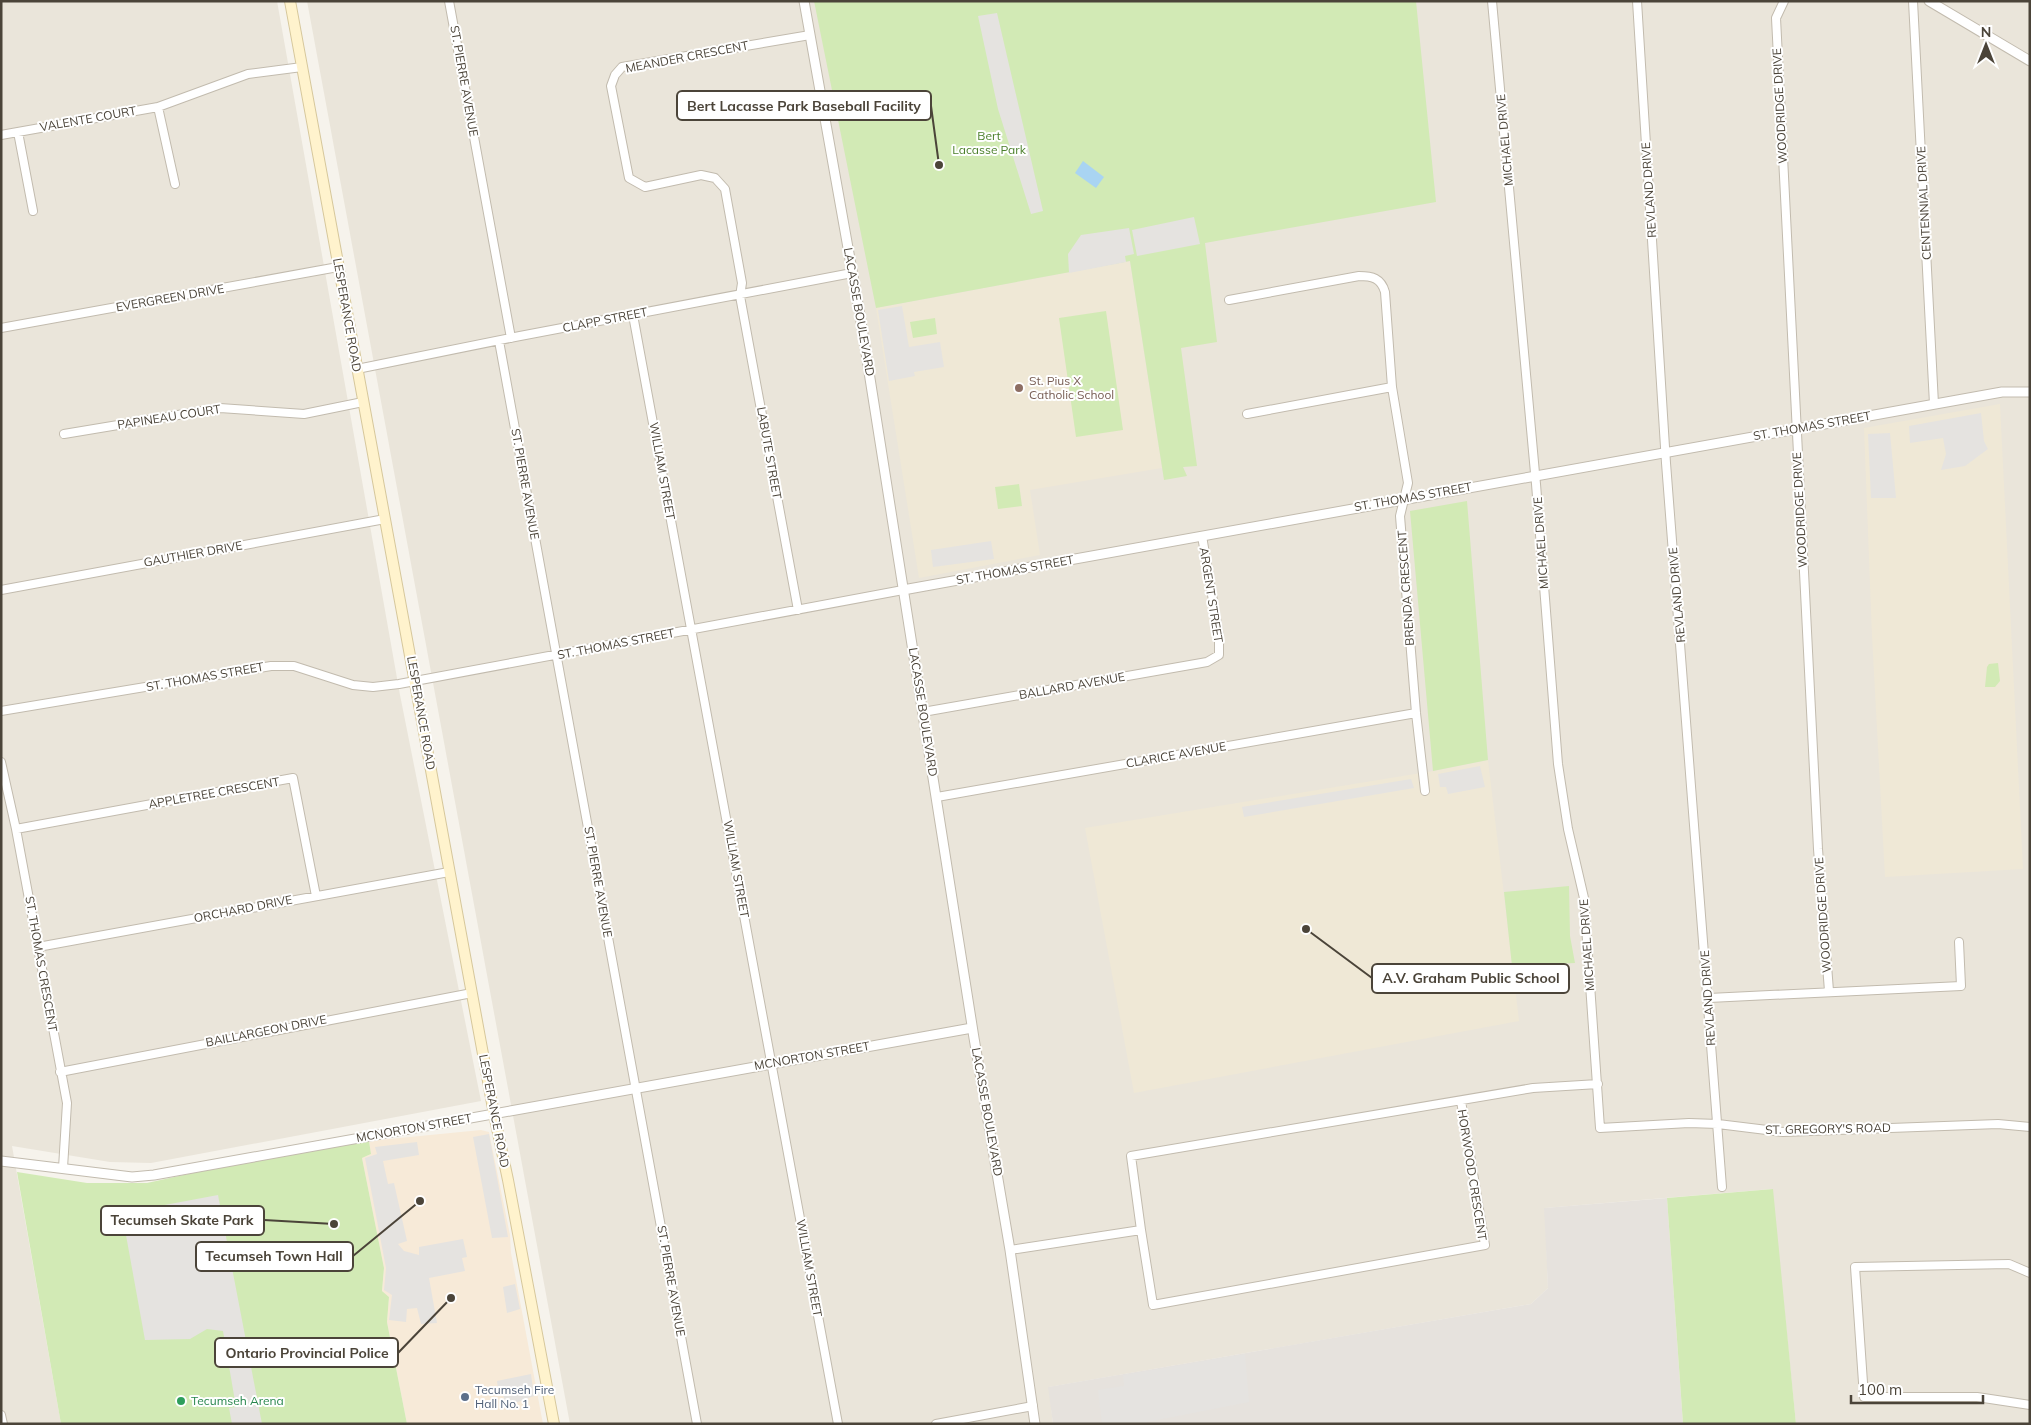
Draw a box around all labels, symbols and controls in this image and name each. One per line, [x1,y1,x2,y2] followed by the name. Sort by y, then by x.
[1961,20,2011,70] north arrow
[1981,23,1991,41] text: N
[447,24,482,138] street label: ST. PIERRE AVENUE
[624,37,750,76] street label: MEANDER CRESCENT
[1769,48,1790,164] street label: WOODRIDGE DRIVE
[677,91,931,120] callout: Bert Lacasse Park Baseball Facility
[1493,93,1516,187] street label: MICHAEL DRIVE
[687,97,921,115] text: Bert Lacasse Park Baseball Facility
[38,102,138,134] street label: VALENTE COURT
[952,128,1027,157] park label: Bert Lacasse Park
[1638,142,1659,238] street label: REVLAND DRIVE
[1913,146,1934,260] street label: CENTENNIAL DRIVE
[841,246,878,377] street label: LACASSE BOULEVARD
[330,257,365,373] street label: LESPERANCE ROAD
[115,281,225,314] street label: EVERGREEN DRIVE
[561,304,649,335] street label: CLAPP STREET
[1029,373,1114,402] place label: St. Pius X Catholic School
[1013,382,1025,394] marker: St. Pius X Catholic School
[116,401,222,432] street label: PAPINEAU COURT
[754,406,785,501] street label: LABUTE STREET
[1752,408,1873,443] street label: ST. THOMAS STREET
[647,421,679,522] street label: WILLIAM STREET
[508,427,543,541] street label: ST. PIERRE AVENUE
[1789,452,1810,568] street label: WOODRIDGE DRIVE
[1353,479,1474,514] street label: ST. THOMAS STREET
[1530,497,1551,590] street label: MICHAEL DRIVE
[1394,529,1417,646] street label: BRENDA CRESCENT
[142,537,244,570] street label: GAUTHIER DRIVE
[1197,546,1227,644] street label: ARGENT STREET
[1665,547,1688,643] street label: REVLAND DRIVE
[955,552,1076,587] street label: ST. THOMAS STREET
[556,625,677,662] street label: ST. THOMAS STREET
[906,646,941,778] street label: LACASSE BOULEVARD
[404,655,439,771] street label: LESPERANCE ROAD
[145,659,266,694] street label: ST. THOMAS STREET
[1018,669,1126,702] street label: BALLARD AVENUE
[1125,738,1227,771] street label: CLARICE AVENUE
[147,773,281,811] street label: APPLETREE CRESCENT
[721,819,753,920] street label: WILLIAM STREET
[581,825,616,939] street label: ST. PIERRE AVENUE
[1811,857,1834,973] street label: WOODRIDGE DRIVE
[192,892,293,925] street label: ORCHARD DRIVE
[22,895,61,1034] street label: ST. THOMAS CRESCENT
[1576,899,1597,992] street label: MICHAEL DRIVE
[1697,950,1718,1046] street label: REVLAND DRIVE
[1372,964,1569,993] callout: A.V. Graham Public School
[1382,969,1560,987] text: A.V. Graham Public School
[204,1011,328,1050] street label: BAILLARGEON DRIVE
[753,1038,872,1073] street label: MCNORTON STREET
[969,1046,1006,1177] street label: LACASSE BOULEVARD
[476,1053,513,1169] street label: LESPERANCE ROAD
[1455,1108,1490,1242] street label: HORWOOD CRESCENT
[355,1110,474,1145] street label: MCNORTON STREET
[1765,1120,1891,1137] street label: ST. GREGORY'S ROAD
[101,1206,264,1235] callout: Tecumseh Skate Park
[110,1211,254,1229] text: Tecumseh Skate Park
[794,1218,826,1319] street label: WILLIAM STREET
[654,1224,689,1338] street label: ST. PIERRE AVENUE
[196,1242,353,1271] callout: Tecumseh Town Hall
[205,1247,343,1265] text: Tecumseh Town Hall
[215,1338,398,1367] callout: Ontario Provincial Police
[225,1344,389,1362] text: Ontario Provincial Police
[1851,1372,1984,1404] scale bar
[1858,1380,1902,1399] text: 100 m
[475,1382,554,1411] place label: Tecumseh Fire Hall No. 1
[459,1391,471,1403] marker: Tecumseh Fire Hall No. 1
[191,1393,284,1408] place label: Tecumseh Arena
[175,1395,187,1407] marker: Tecumseh Arena

